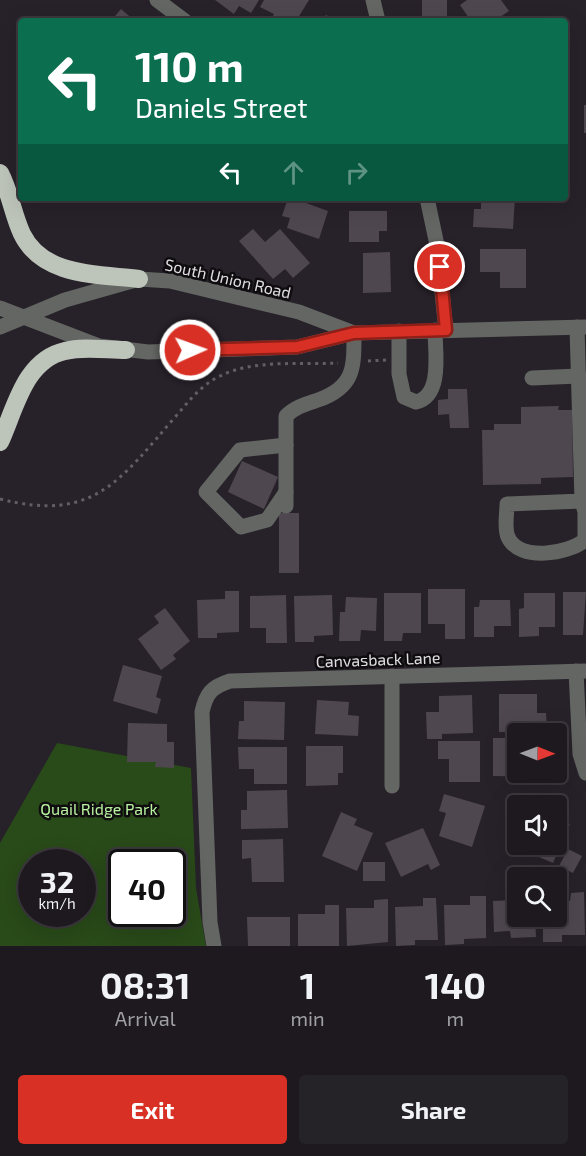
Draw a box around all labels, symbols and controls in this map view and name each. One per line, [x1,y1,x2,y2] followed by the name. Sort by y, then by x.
[135,40,244,90] text: 110 m
[36,42,114,120] icon: left
[135,91,307,123] text: Daniels Street
[214,156,247,189] icon: left
[277,156,310,189] icon: ahead
[340,156,373,189] icon: right
[414,241,465,292] pin
[423,250,456,283] icon: arrive
[163,254,293,302] street label: South Union Road
[158,318,222,382] position arrow
[315,647,441,671] street label: Canvasback Lane
[507,723,567,783] north arrow
[507,723,567,927] map controls
[507,795,567,855] button: sound
[40,799,158,819] park label: Quail Ridge Park
[108,849,186,927] speed limit sign: 40
[40,863,74,899] text: 32
[507,867,567,927] button: search
[38,894,76,912] text: km/h
[100,963,190,1006] text: 08:31
[300,963,315,1006] text: 1
[425,963,486,1006] text: 140
[115,1006,176,1030] text: Arrival
[291,1006,325,1030] text: min
[447,1006,464,1030] text: m
[18,1075,287,1144] button: Exit
[299,1075,568,1144] button: Share

